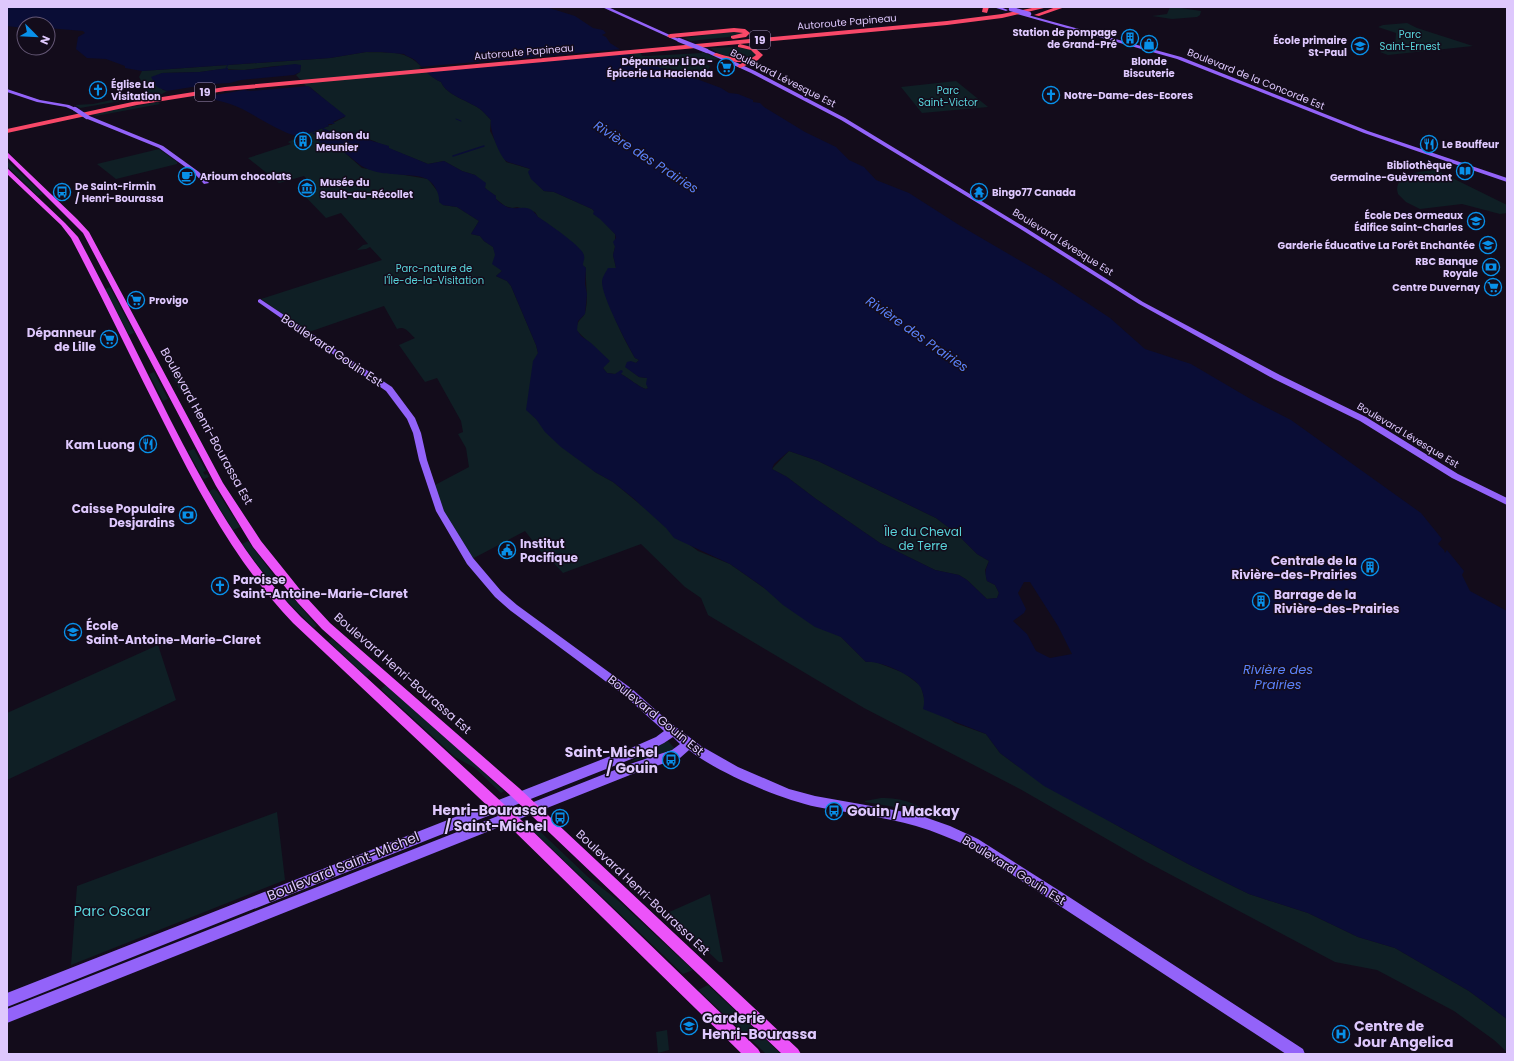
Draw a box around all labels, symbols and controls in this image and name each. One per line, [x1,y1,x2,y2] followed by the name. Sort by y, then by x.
[797,10,897,34] street label: Autoroute Papineau
[16,16,56,56] north arrow
[1012,25,1117,52] place label: Station de pompage de Grand-Pré
[1380,27,1441,54] park label: Parc Saint-Ernest
[1120,28,1140,48] building icon: Station de pompage de Grand-Pré
[750,31,770,49] road number: 19
[36,33,54,47] text: N
[1273,33,1347,60] place label: École primaire St-Paul
[1139,34,1159,54] shop icon: Blonde Biscuterie
[1350,36,1370,56] school or university icon: École primaire St-Paul
[474,40,574,64] street label: Autoroute Papineau
[728,45,839,111] street label: Boulevard Lévesque Est
[1185,45,1327,114] street label: Boulevard de la Concorde Est
[607,54,713,81] place label: Dépanneur Li Da - Épicerie La Hacienda
[1123,54,1175,81] place label: Blonde Biscuterie
[716,57,736,77] supermarket icon: Dépanneur Li Da - Épicerie La Hacienda
[111,77,161,104] place label: Église La Visitation
[88,80,108,100] church icon: Église La Visitation
[195,83,215,101] road number: 19
[918,83,978,110] park label: Parc Saint-Victor
[1041,85,1061,105] church icon: Notre-Dame-des-Ecores
[1064,88,1193,103] place label: Notre-Dame-des-Ecores
[590,116,702,198] water label: Rivière des Prairies
[316,128,370,155] place label: Maison du Meunier
[293,131,313,151] building icon: Maison du Meunier
[1419,134,1439,154] restaurant icon: Le Bouffeur
[1442,137,1500,152] place label: Le Bouffeur
[1330,158,1452,185] place label: Bibliothèque Germaine-Guèvremont
[1455,161,1475,181] library icon: Bibliothèque Germaine-Guèvremont
[177,166,197,186] cafe icon: Arioum chocolats
[200,169,292,184] place label: Arioum chocolats
[320,175,413,202] place label: Musée du Sault-au-Récollet
[297,178,317,198] museum icon: Musée du Sault-au-Récollet
[75,179,164,206] place label: De Saint-Firmin / Henri-Bourassa
[52,182,72,202] bus stop icon: De Saint-Firmin / Henri-Bourassa
[969,182,989,202] temple icon: Bingo77 Canada
[992,185,1076,200] place label: Bingo77 Canada
[1010,205,1117,279] street label: Boulevard Lévesque Est
[1354,208,1463,235] place label: École Des Ormeaux Édifice Saint-Charles
[1466,211,1486,231] school or university icon: École Des Ormeaux Édifice Saint-Charles
[1478,235,1498,255] school or university icon: Garderie Éducative La Forêt Enchantée
[1278,238,1475,253] place label: Garderie Éducative La Forêt Enchantée
[1415,254,1478,281] place label: RBC Banque Royale
[1481,257,1501,277] bank icon: RBC Banque Royale
[384,261,484,288] park label: Parc-nature de l'Île-de-la-Visitation
[1483,277,1503,297] supermarket icon: Centre Duvernay
[1392,280,1481,295] place label: Centre Duvernay
[126,290,146,310] supermarket icon: Provigo
[862,291,972,377] water label: Rivière des Prairies
[149,293,189,308] place label: Provigo
[278,310,386,390] street label: Boulevard Gouin Est
[27,324,97,355] place label: Dépanneur de Lille
[99,329,119,349] supermarket icon: Dépanneur de Lille
[157,344,257,508] street label: Boulevard Henri-Bourassa Est
[1354,399,1462,472] street label: Boulevard Lévesque Est
[138,434,158,454] restaurant icon: Kam Luong
[66,436,135,453] place label: Kam Luong
[72,500,176,531] place label: Caisse Populaire Desjardins
[178,505,198,525] bank icon: Caisse Populaire Desjardins
[883,523,962,554] park label: Île du Cheval de Terre
[520,535,579,566] place label: Institut Pacifique
[497,540,517,560] public building icon: Institut Pacifique
[1231,552,1357,583] place label: Centrale de la Rivière-des-Prairies
[1360,557,1380,577] building icon: Centrale de la Rivière-des-Prairies
[233,571,408,602] place label: Paroisse Saint-Antoine-Marie-Claret
[210,576,230,596] church icon: Paroisse Saint-Antoine-Marie-Claret
[1274,586,1400,617] place label: Barrage de la Rivière-des-Prairies
[1251,591,1271,611] building icon: Barrage de la Rivière-des-Prairies
[331,608,475,738] street label: Boulevard Henri-Bourassa Est
[86,617,261,648] place label: École Saint-Antoine-Marie-Claret
[63,622,83,642] school or university icon: École Saint-Antoine-Marie-Claret
[1243,660,1313,694] water label: Rivière des Prairies
[604,671,708,759] street label: Boulevard Gouin Est
[565,742,658,778] place label: Saint-Michel / Gouin
[661,750,681,770] bus stop icon: Saint-Michel / Gouin
[432,800,547,836] place label: Henri-Bourassa / Saint-Michel
[824,801,844,821] bus stop icon: Gouin / Mackay
[847,801,960,821] place label: Gouin / Mackay
[550,808,570,828] bus stop icon: Henri-Bourassa / Saint-Michel
[572,825,714,959] street label: Boulevard Henri-Bourassa Est
[264,826,422,906] street label: Boulevard Saint-Michel
[959,831,1069,909] street label: Boulevard Gouin Est
[74,901,150,921] park label: Parc Oscar
[702,1008,817,1044] place label: Garderie Henri-Bourassa
[679,1016,699,1036] school or university icon: Garderie Henri-Bourassa
[1354,1016,1454,1052] place label: Centre de Jour Angelica
[1331,1024,1351,1044] hospital icon: Centre de Jour Angelica

